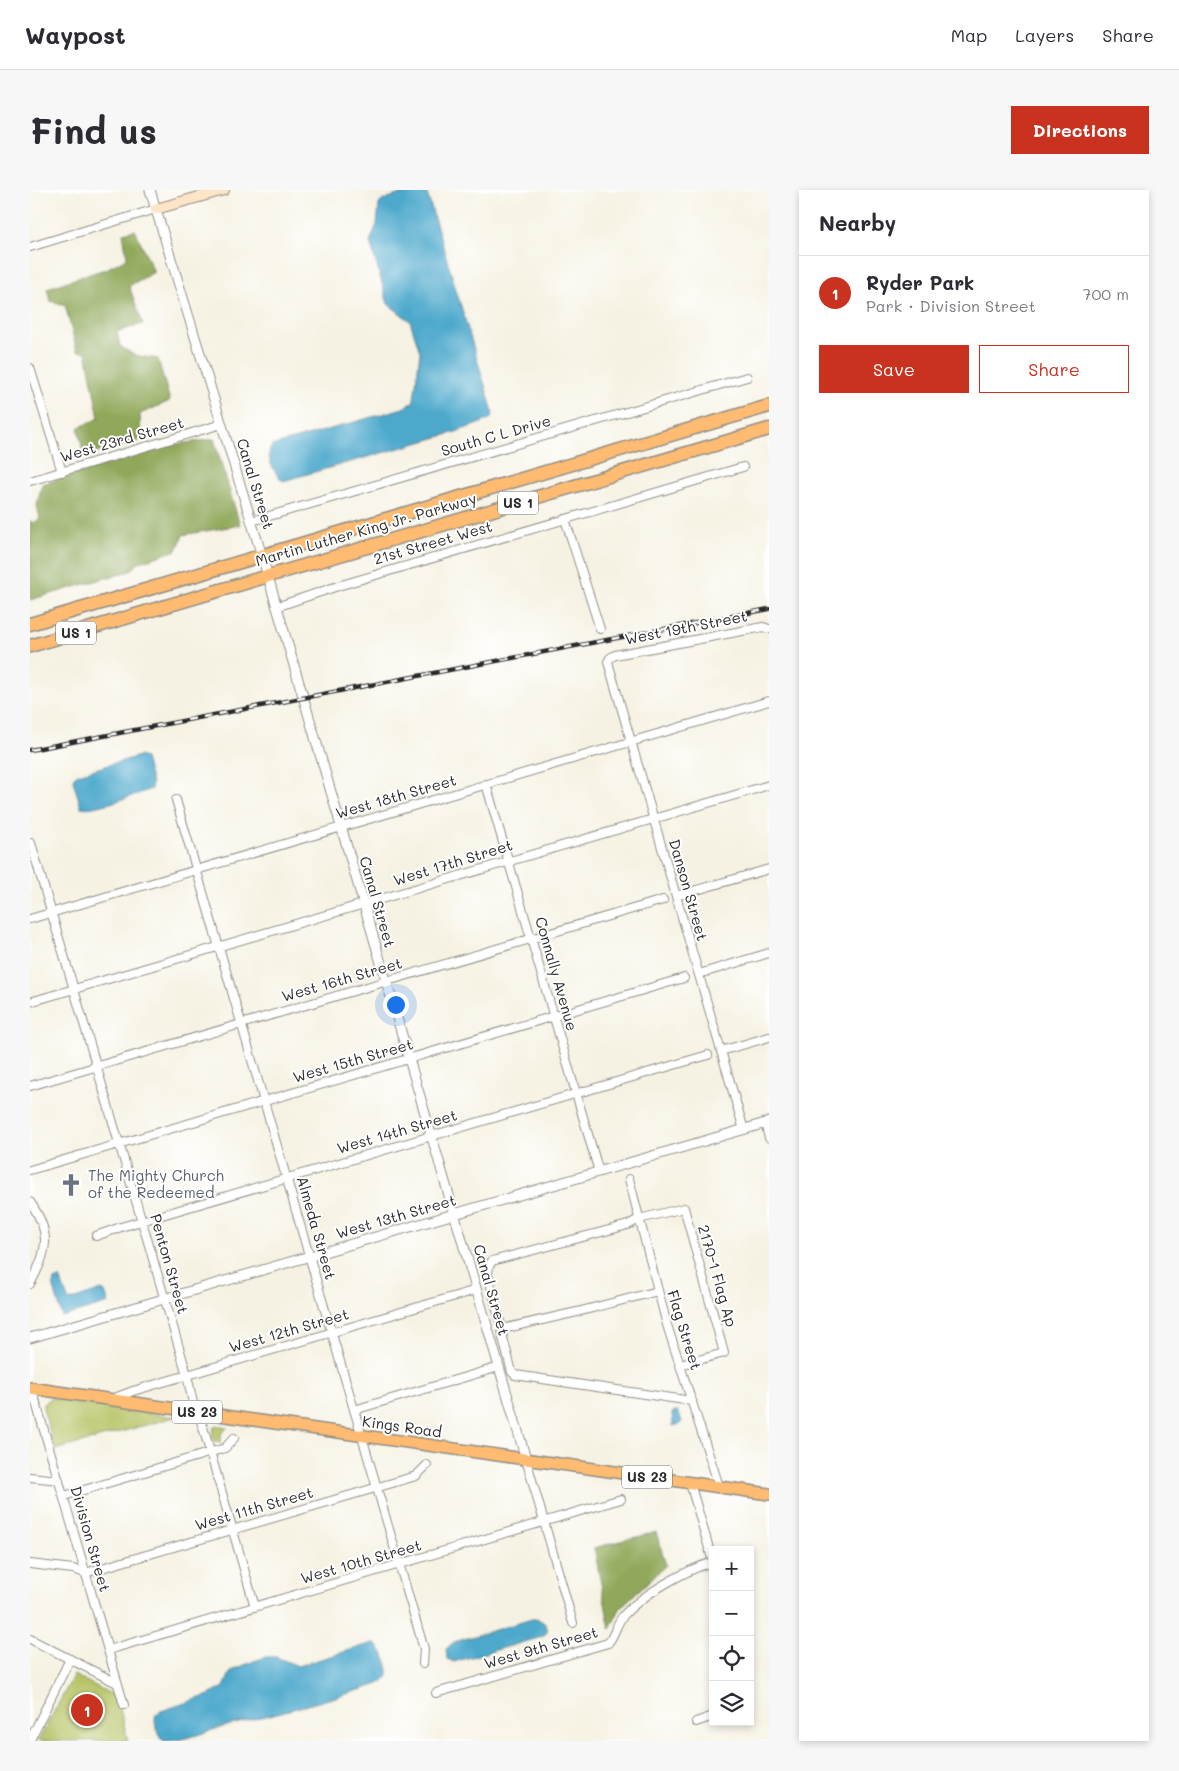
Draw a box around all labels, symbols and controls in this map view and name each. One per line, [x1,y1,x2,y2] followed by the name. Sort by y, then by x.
[25,19,126,50] text: Waypost
[951,23,987,47] text: Map
[1015,23,1074,47] text: Layers
[1102,23,1154,47] text: Share
[1011,106,1149,154] button: Directions
[30,107,157,153] text: Find us
[819,209,896,236] text: Nearby
[866,270,974,295] text: Ryder Park
[831,283,839,304] text: 1
[1082,283,1129,304] text: 700 m
[866,295,1036,316] text: Park · Division Street
[819,345,969,393] button: Save
[979,345,1129,393] button: Share
[439,410,553,460] street label: South C L Drive
[57,412,186,466] street label: West 23rd Street
[233,436,279,532] street label: Canal Street
[253,488,479,570] street label: Martin Luther King Jr. Parkway
[498,492,538,514] road number: US 1
[371,516,494,569] street label: 21st Street West
[623,605,749,649] street label: West 19th Street
[56,622,96,644] road number: US 1
[333,769,458,823] street label: West 18th Street
[391,834,515,890] street label: West 17th Street
[665,836,713,943] street label: Danson Street
[355,854,401,950] street label: Canal Street
[531,914,583,1033] street label: Connally Avenue
[279,952,404,1006] street label: West 16th Street
[383,992,409,1018] your location
[290,1033,415,1087] street label: West 15th Street
[334,1104,459,1158] street label: West 14th Street
[88,1165,224,1202] place label: The Mighty Church of the Redeemed
[58,1172,84,1198] church icon: The Mighty Church of the Redeemed
[293,1174,341,1282] street label: Almeda Street
[333,1189,458,1243] street label: West 13th Street
[146,1211,194,1316] street label: Penton Street
[694,1222,742,1329] street label: 2170-1 Flag Ap
[469,1242,515,1338] street label: Canal Street
[663,1287,707,1372] street label: Flag Street
[226,1303,351,1357] street label: West 12th Street
[172,1400,222,1424] road number: US 23
[361,1411,443,1441] street label: Kings Road
[622,1465,672,1488] road number: US 23
[192,1482,315,1534] street label: West 11th Street
[66,1484,116,1594] street label: Division Street
[298,1534,423,1588] street label: West 10th Street
[709,1546,754,1726] map controls
[709,1546,754,1591] button: +
[709,1591,754,1636] button: −
[481,1621,600,1673] street label: West 9th Street
[709,1636,754,1681] button: locate
[709,1681,754,1726] button: layers
[71,1691,103,1729] pin: 1

